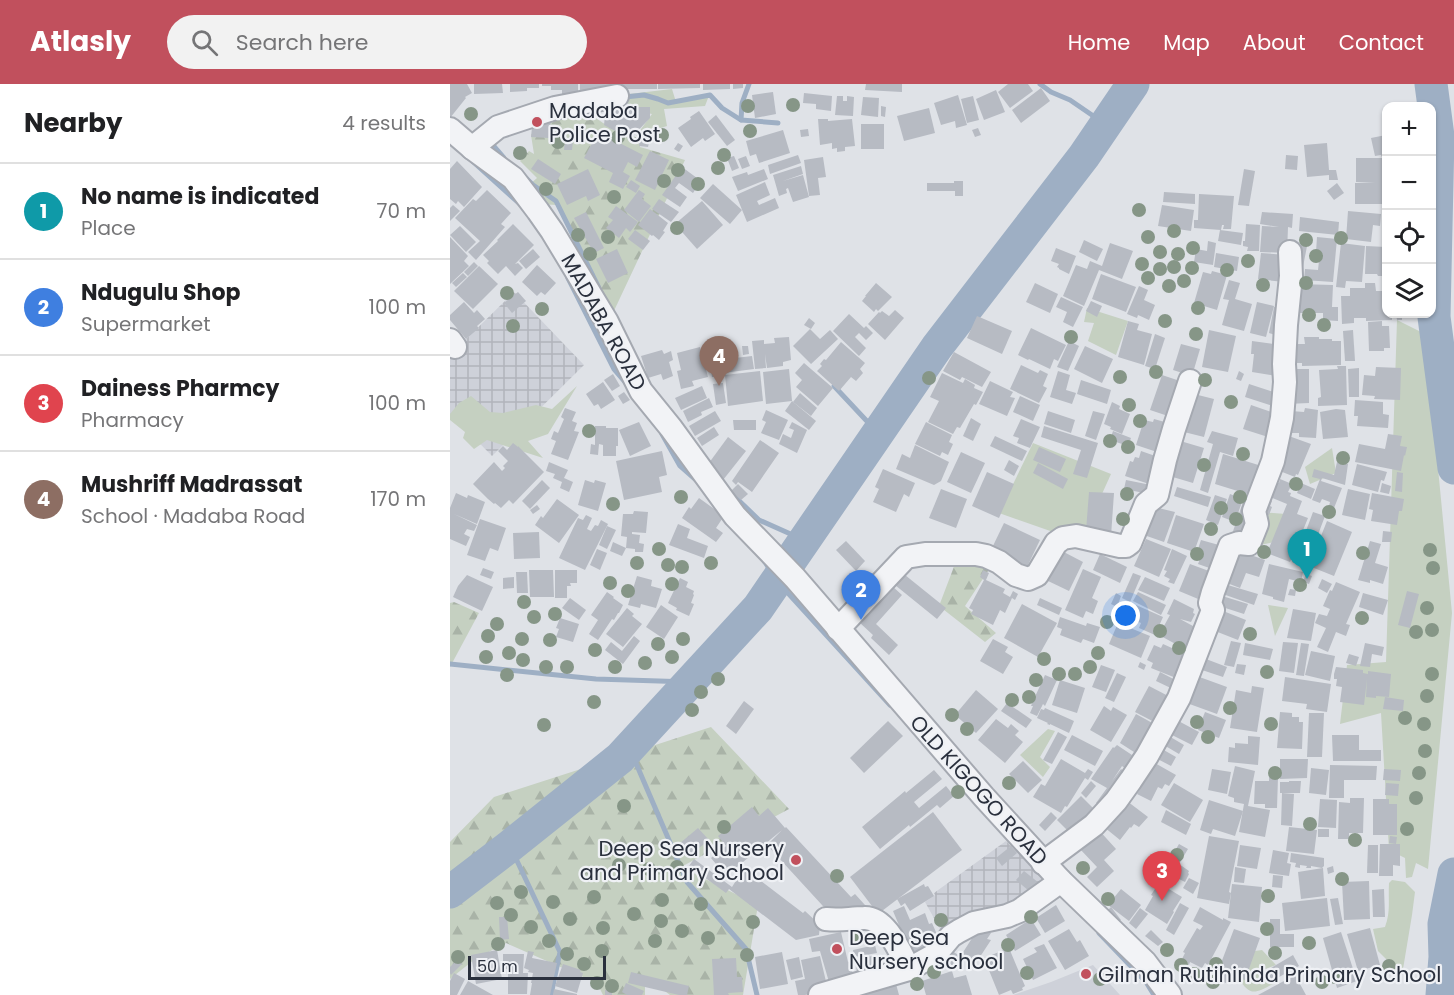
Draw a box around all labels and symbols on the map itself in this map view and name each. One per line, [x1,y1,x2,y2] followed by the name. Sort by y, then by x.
[549,96,661,149] place label: Madaba Police Post
[530,115,544,129] marker: Madaba Police Post
[554,248,654,396] street label: MADABA ROAD
[700,336,738,386] pin: 4
[1288,530,1326,579] pin: 1
[842,570,880,620] pin: 2
[1111,601,1140,630] your location
[904,708,1054,872] street label: OLD KIGOGO ROAD
[580,834,784,887] place label: Deep Sea Nursery and Primary School
[1142,852,1182,901] pin: 3
[789,853,803,867] marker: Deep Sea Nursery and Primary School
[849,923,1003,976] place label: Deep Sea Nursery school
[830,942,844,956] marker: Deep Sea Nursery school
[468,953,606,980] scale bar
[1098,960,1441,989] place label: Gilman Rutihinda Primary School
[1079,967,1093,981] marker: Gilman Rutihinda Primary School

